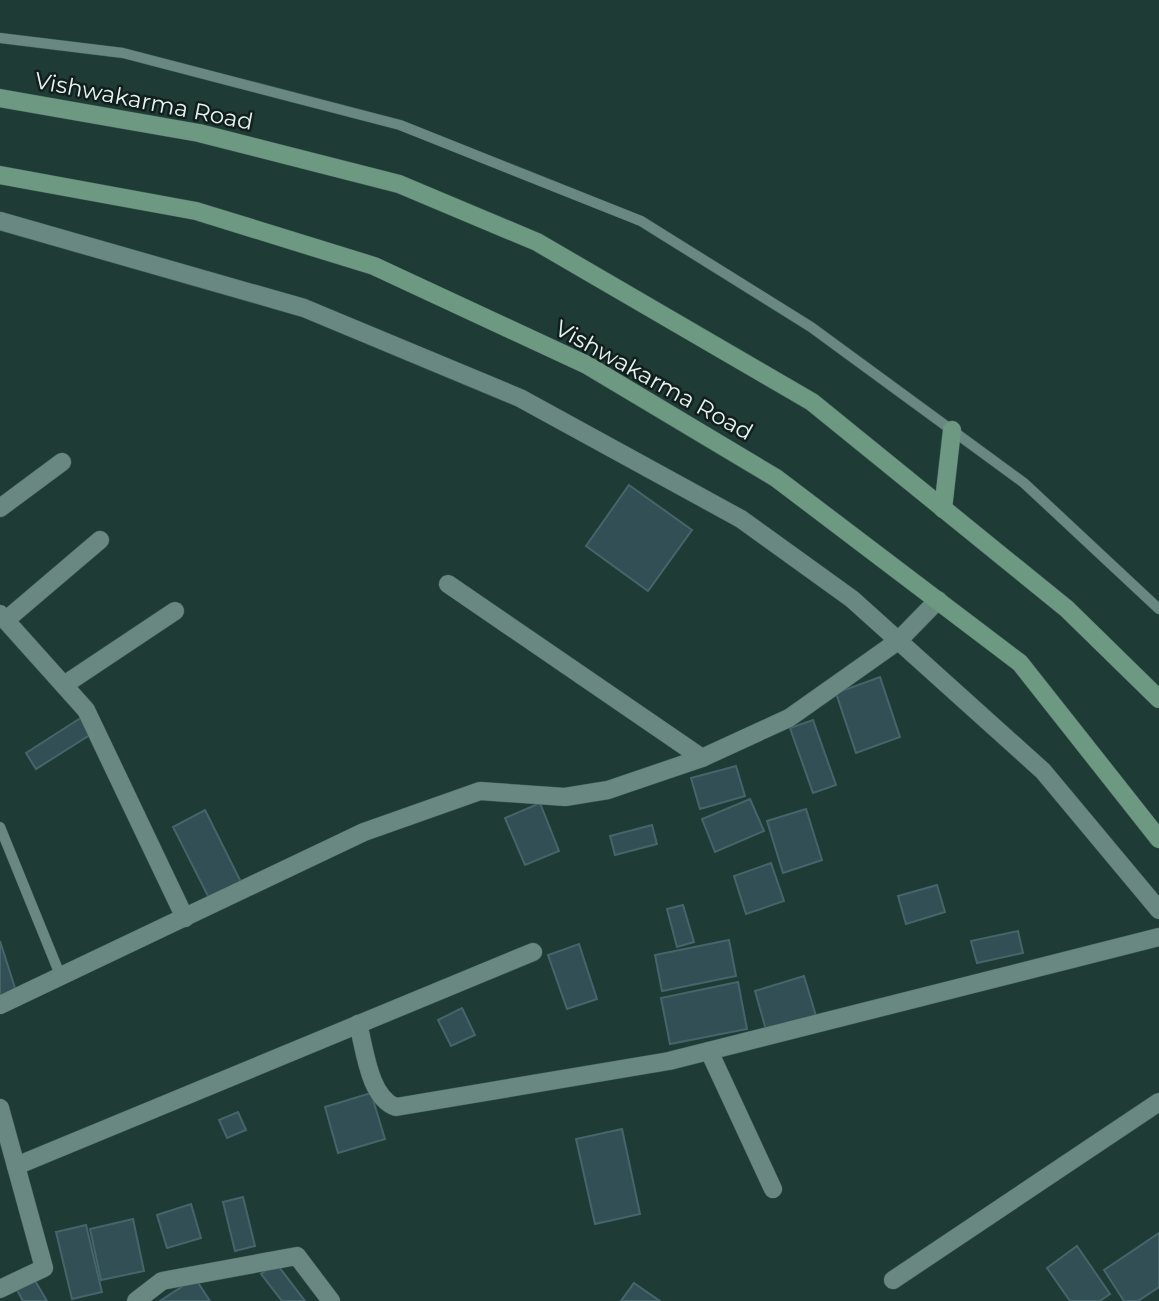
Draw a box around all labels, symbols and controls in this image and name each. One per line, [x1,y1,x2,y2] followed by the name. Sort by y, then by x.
[32,66,256,136] street label: Vishwakarma Road
[550,314,758,446] street label: Vishwakarma Road

